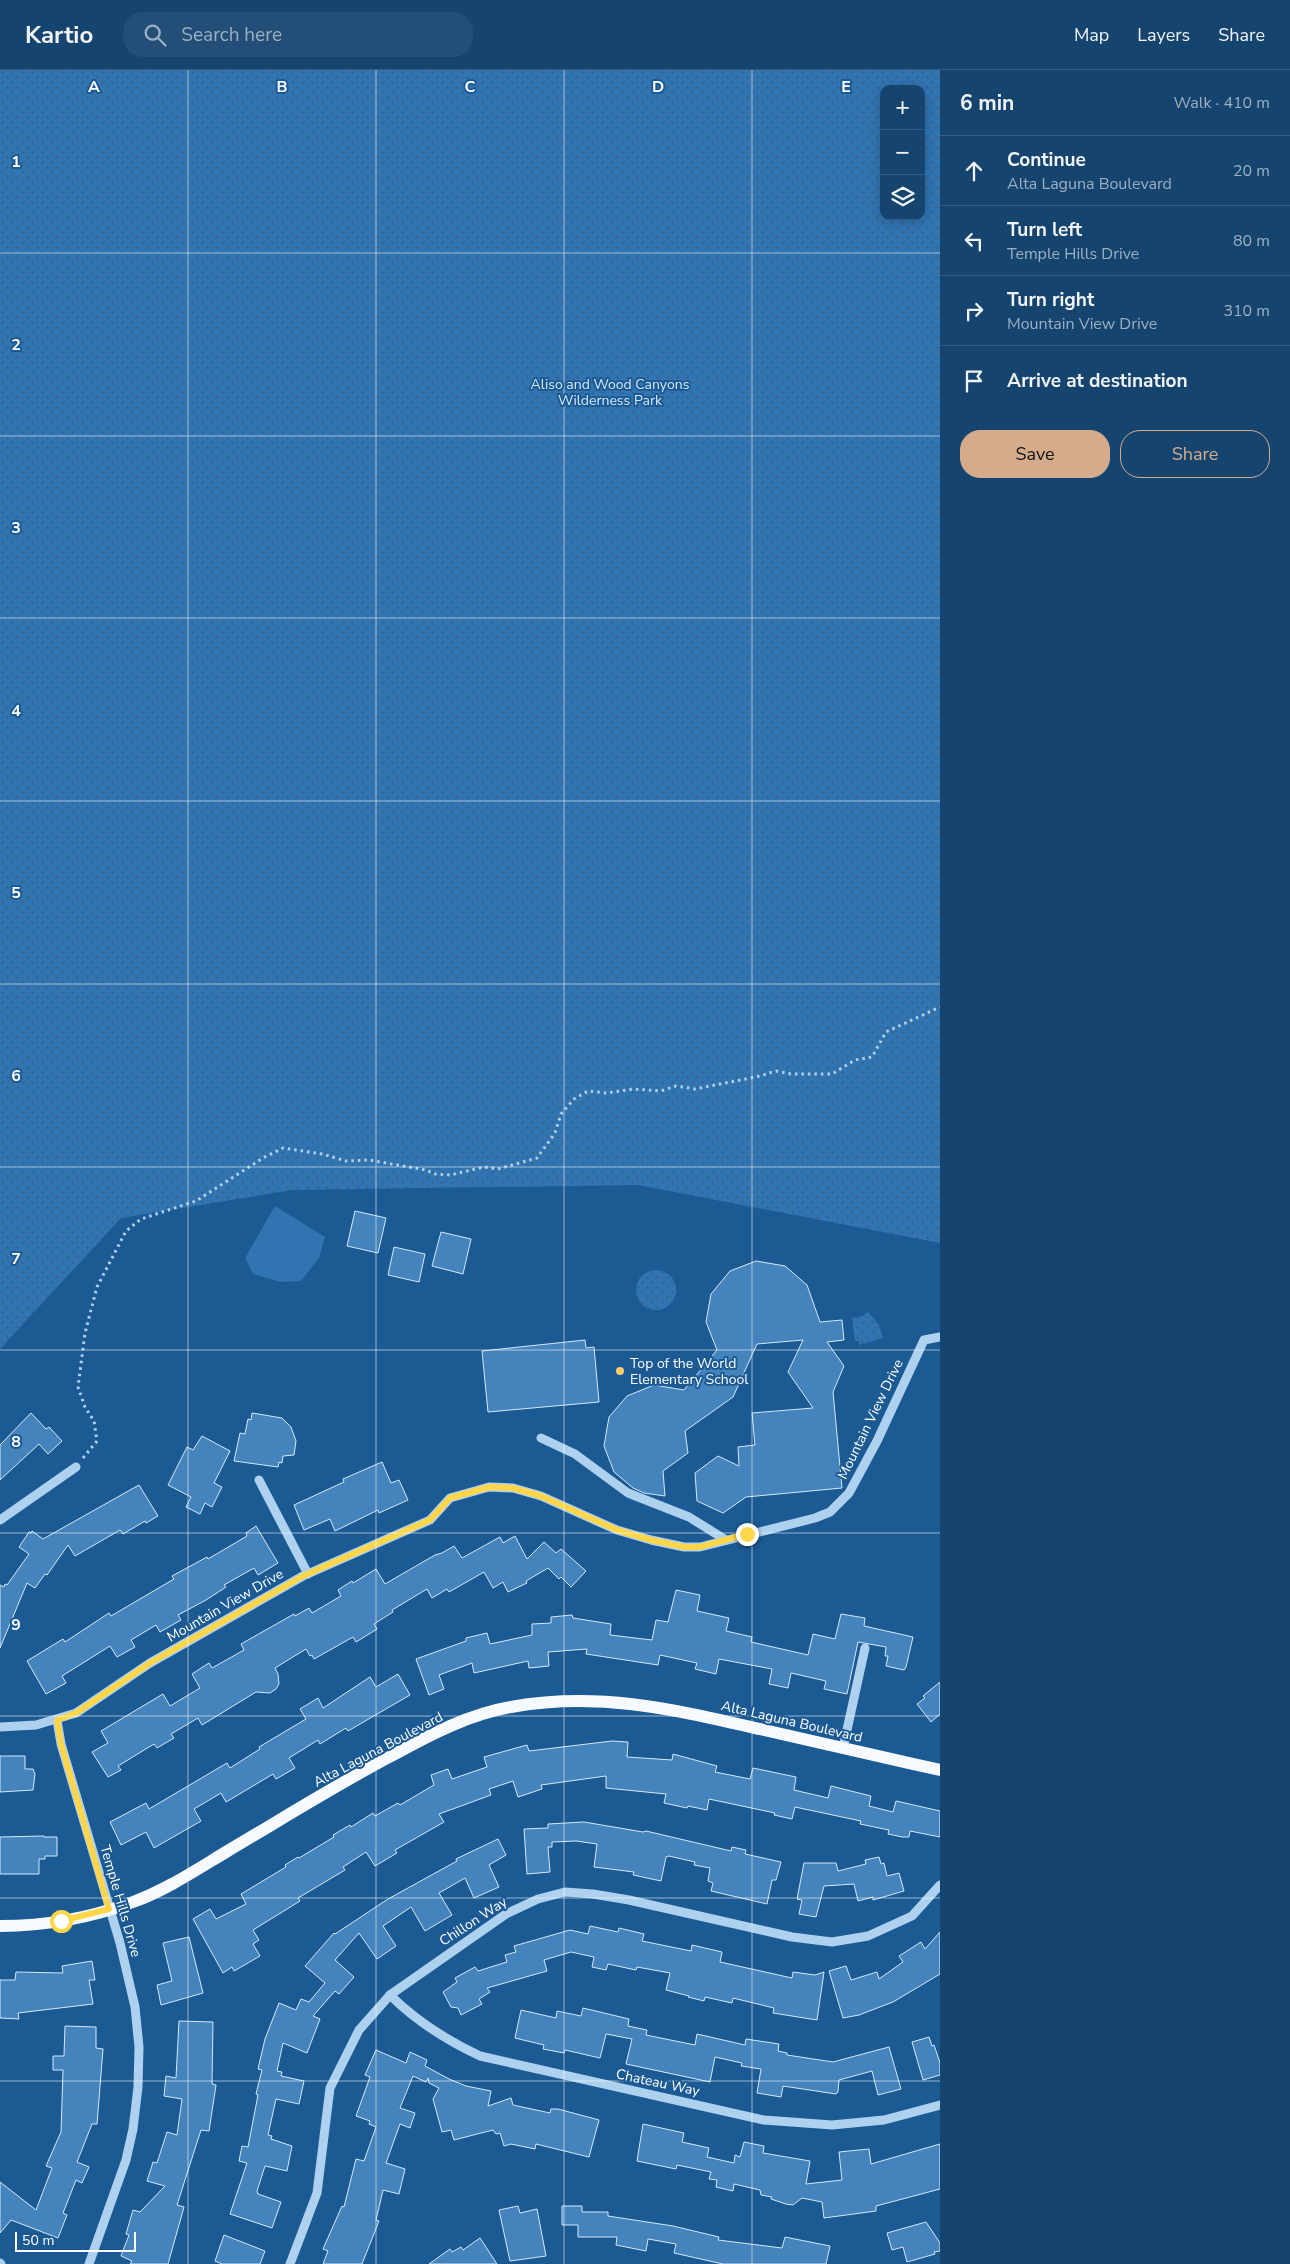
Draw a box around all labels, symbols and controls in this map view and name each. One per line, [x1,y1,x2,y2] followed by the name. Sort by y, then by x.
[123,12,473,57] search box
[25,19,93,51] text: Kartio
[141,21,169,49] icon: search
[181,22,282,48] text: Search here
[1074,23,1109,47] text: Map
[1137,23,1190,47] text: Layers
[1218,23,1265,47] text: Share
[88,76,100,98] text: A
[276,76,288,98] text: B
[465,76,476,98] text: C
[652,76,664,98] text: D
[841,76,851,98] text: E
[880,85,925,220] map controls
[880,85,925,130] button: +
[960,89,1014,117] text: 6 min
[1174,92,1270,114] text: Walk · 410 m
[880,130,925,175] button: −
[1007,147,1086,173] text: Continue
[11,151,21,173] text: 1
[960,157,988,185] icon: ahead
[1233,160,1270,182] text: 20 m
[1007,173,1172,195] text: Alta Laguna Boulevard
[880,175,925,220] button: layers
[1007,217,1082,243] text: Turn left
[960,227,988,255] icon: left
[1233,230,1270,252] text: 80 m
[1007,243,1139,265] text: Temple Hills Drive
[1007,287,1094,313] text: Turn right
[960,297,988,325] icon: right
[1223,300,1270,322] text: 310 m
[1007,313,1157,335] text: Mountain View Drive
[11,334,21,356] text: 2
[960,367,988,395] icon: arrive
[1007,368,1188,394] text: Arrive at destination
[531,375,690,410] park label: Aliso and Wood Canyons Wilderness Park
[960,430,1110,478] button: Save
[1120,430,1270,478] button: Share
[11,517,21,539] text: 3
[11,700,21,722] text: 4
[11,882,21,904] text: 5
[11,1065,21,1087] text: 6
[11,1248,21,1270] text: 7
[630,1354,749,1389] place label: Top of the World Elementary School
[833,1356,908,1482] street label: Mountain View Drive
[614,1365,626,1377] marker: Top of the World Elementary School
[11,1431,21,1453] text: 8
[736,1523,759,1546] route end
[164,1564,287,1647] street label: Mountain View Drive
[11,1614,21,1636] text: 9
[719,1696,864,1747] street label: Alta Laguna Boulevard
[310,1707,446,1792] street label: Alta Laguna Boulevard
[95,1843,146,1959] street label: Temple Hills Drive
[436,1892,512,1950] street label: Chillon Way
[50,1910,73,1933] route start
[614,2064,702,2101] street label: Chateau Way
[15,2229,136,2252] scale bar
[22,2231,54,2250] text: 50 m

